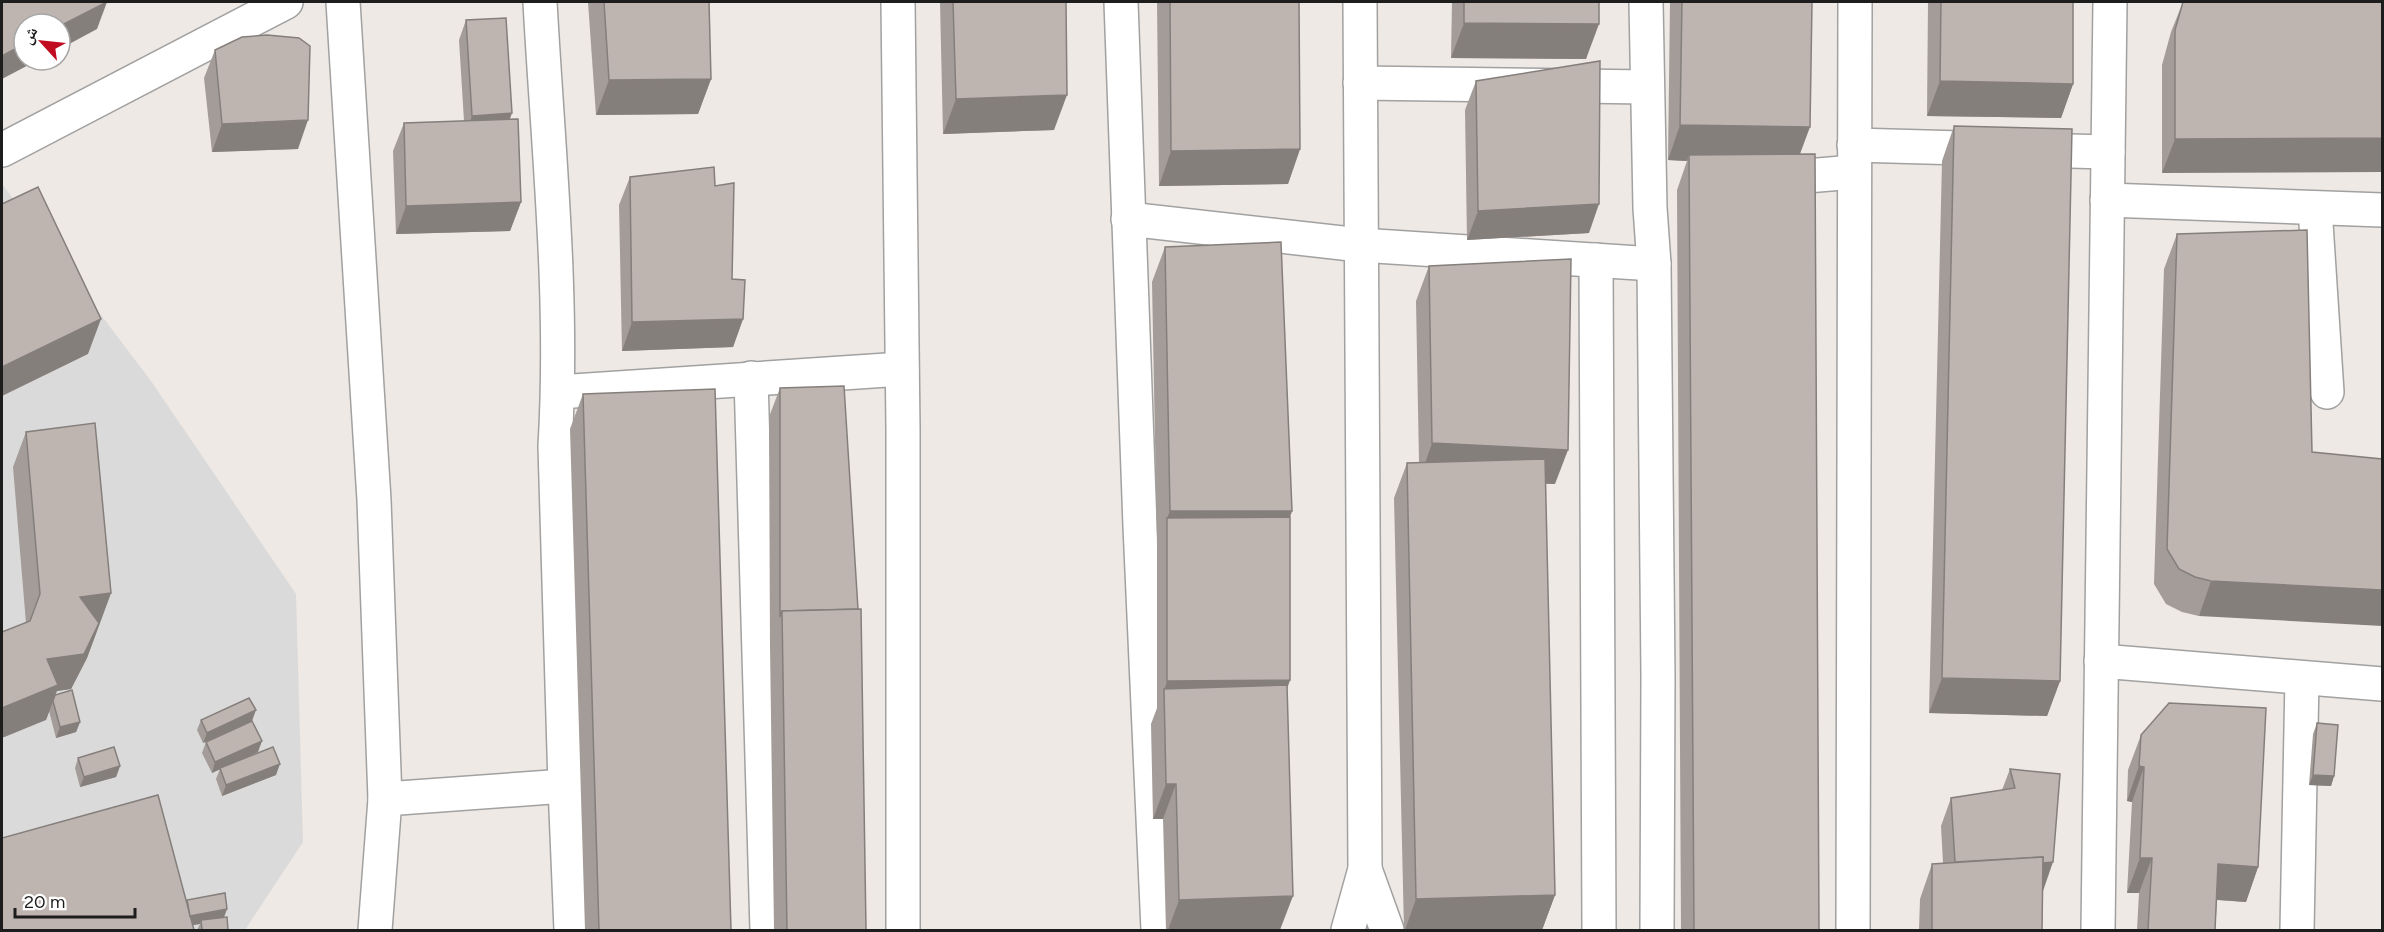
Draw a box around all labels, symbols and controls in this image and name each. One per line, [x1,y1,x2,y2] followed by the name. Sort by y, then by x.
[12,12,72,72] north arrow
[17,24,41,47] text: ش
[15,881,135,919] scale bar
[24,891,65,913] text: 20 m

